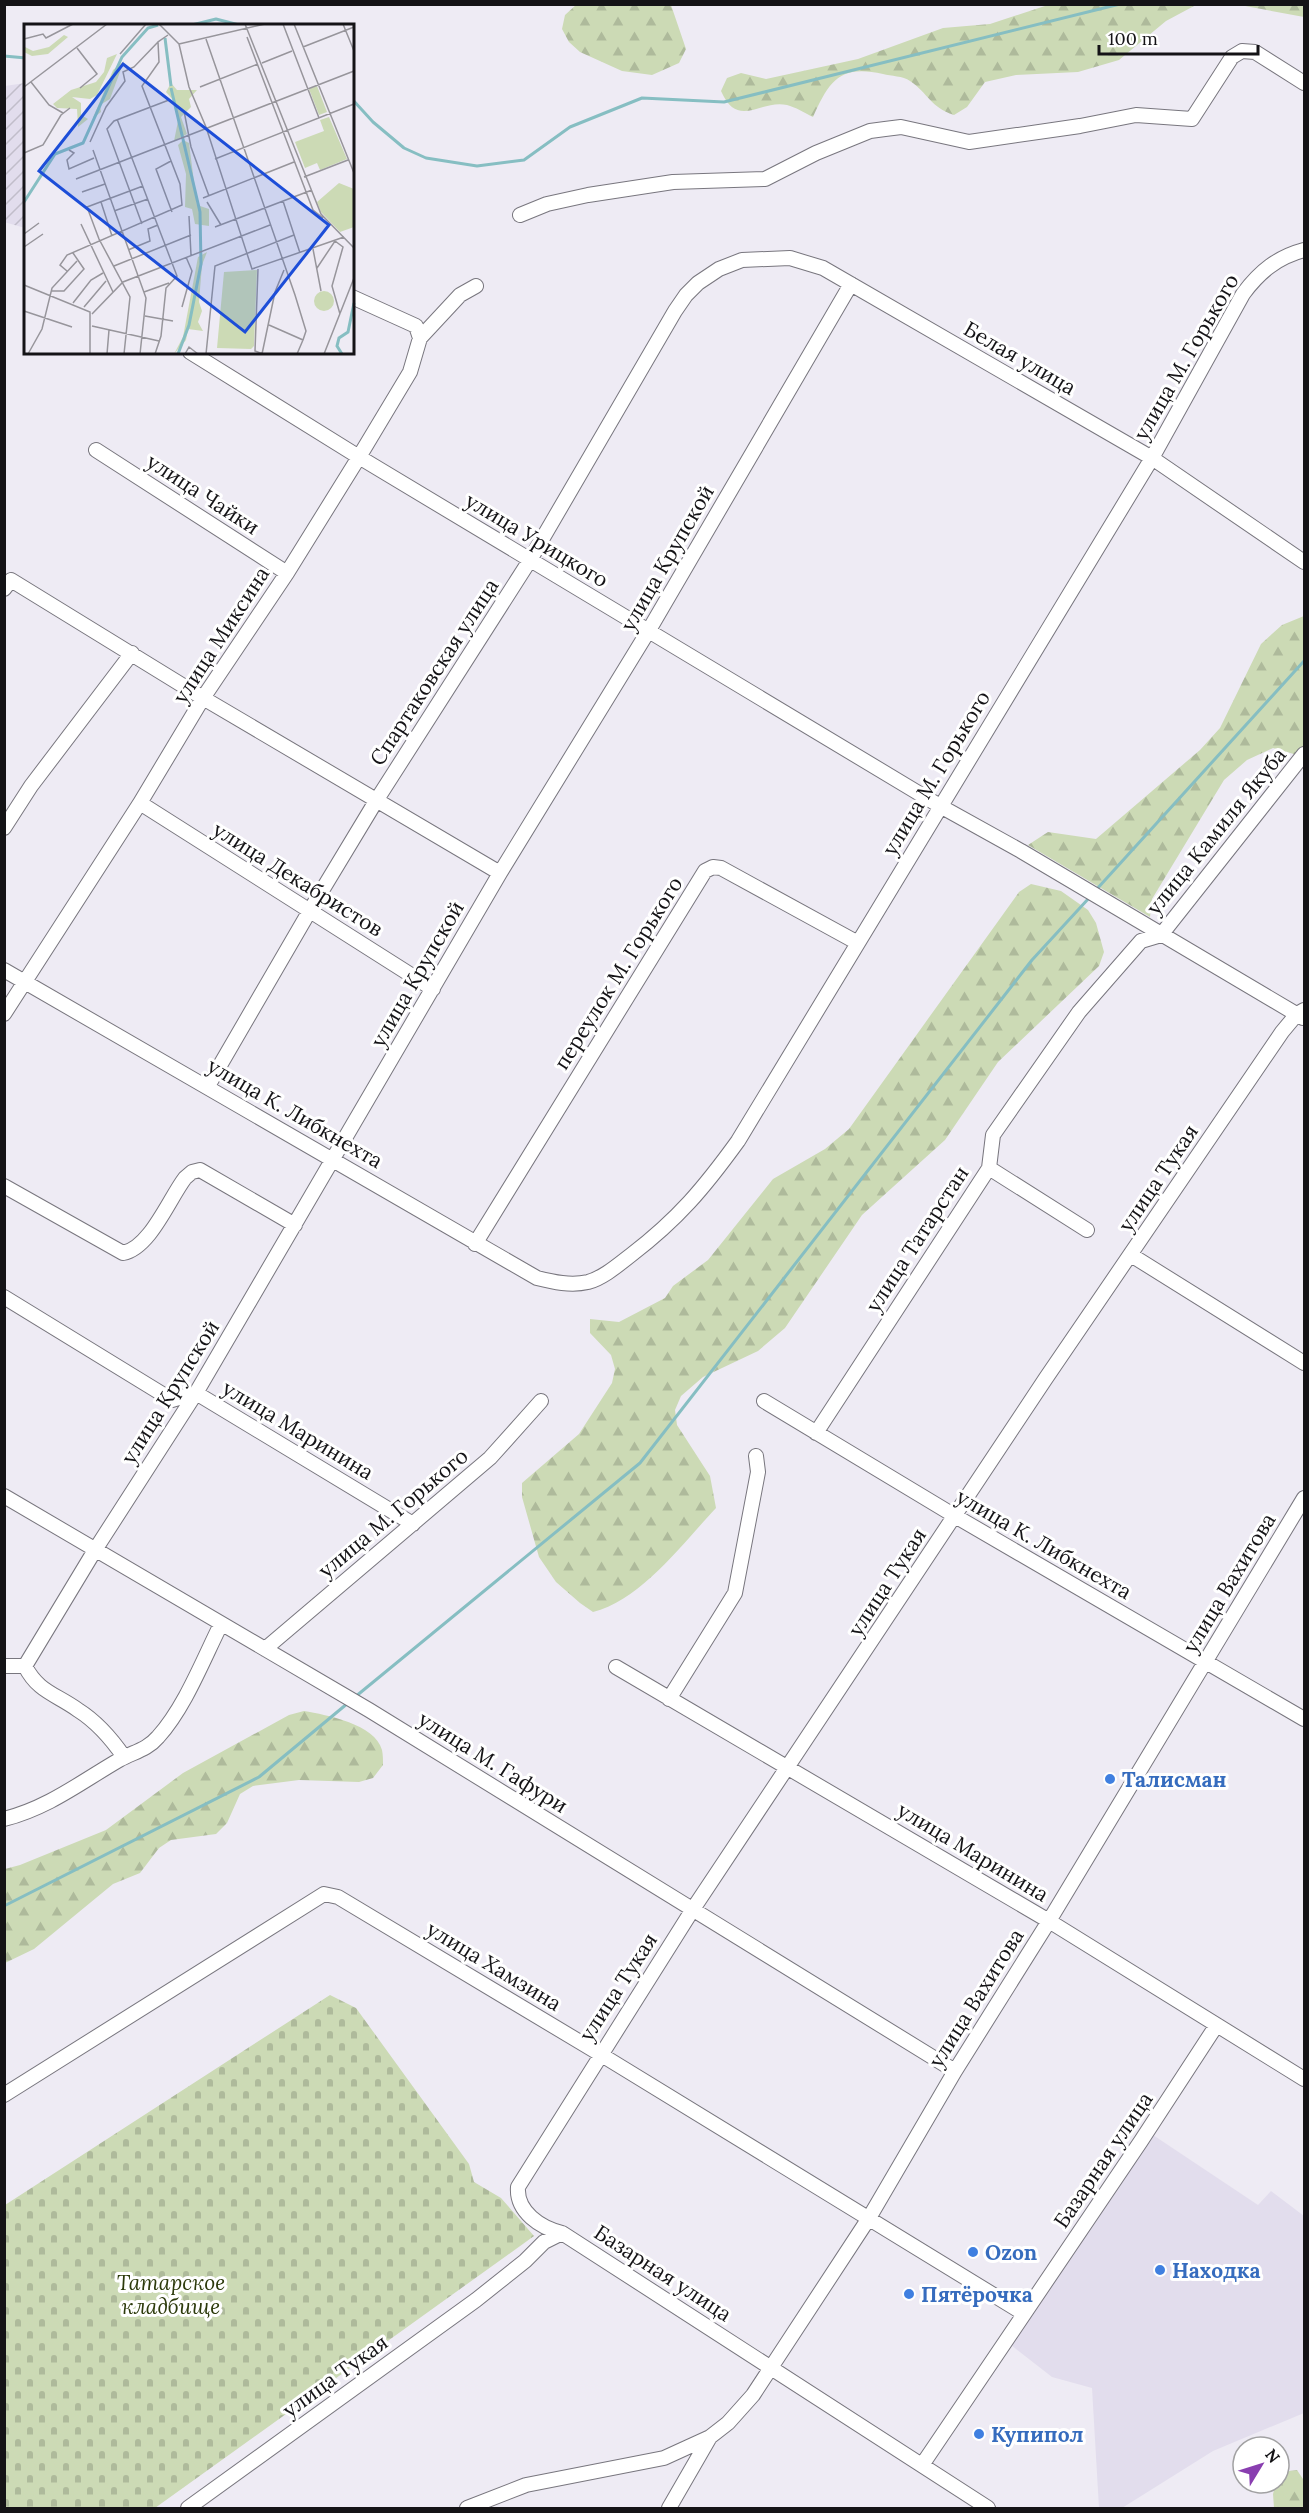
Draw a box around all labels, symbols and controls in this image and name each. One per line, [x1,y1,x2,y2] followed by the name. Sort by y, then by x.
[1099,18,1258,56] scale bar
[24,24,354,354] inset map
[1108,27,1158,50] text: 100 m
[1127,269,1245,445] street label: улица М. Горького
[959,315,1081,401] street label: Белая улица
[142,448,264,540] street label: улица Чайки
[614,480,720,636] street label: улица Крупской
[461,487,613,593] street label: улица Урицкого
[167,561,275,708] street label: улица Миксина
[364,573,505,770] street label: Спартаковская улица
[876,686,996,860] street label: улица М. Горького
[1140,742,1292,920] street label: улица Камиля Якуба
[208,816,388,942] street label: улица Декабристов
[548,871,688,1075] street label: переулок М. Горького
[364,896,470,1052] street label: улица Крупской
[202,1052,388,1174] street label: улица К. Либкнехта
[1112,1119,1204,1237] street label: улица Тукая
[860,1161,974,1317] street label: улица Татарстан
[115,1315,225,1469] street label: улица Крупской
[217,1374,379,1486] street label: улица Маринина
[312,1442,474,1584] street label: улица М. Горького
[951,1483,1137,1605] street label: улица К. Либкнехта
[1177,1508,1281,1658] street label: улица Вахитова
[842,1523,932,1641] street label: улица Тукая
[413,1705,573,1819] street label: улица М. Гафури
[1122,1766,1227,1793] place label: Талисман
[1103,1772,1117,1786] marker: Талисман
[892,1796,1054,1908] street label: улица Маринина
[422,1915,566,2017] street label: улица Хамзина
[923,1923,1030,2072] street label: улица Вахитова
[573,1928,663,2046] street label: улица Тукая
[1048,2087,1159,2233] street label: Базарная улица
[589,2219,737,2327] street label: Базарная улица
[985,2239,1037,2266] place label: Ozon
[966,2245,980,2259] marker: Ozon
[1172,2257,1261,2284] place label: Находка
[1153,2263,1167,2277] marker: Находка
[117,2269,225,2320] park label: Татарское кладбище
[921,2281,1033,2308] place label: Пятёрочка
[902,2287,916,2301] marker: Пятёрочка
[277,2329,393,2423] street label: улица Тукая
[991,2421,1084,2448] place label: Купипол
[972,2427,986,2441] marker: Купипол
[1231,2435,1291,2495] north arrow
[1261,2445,1285,2467] text: N

